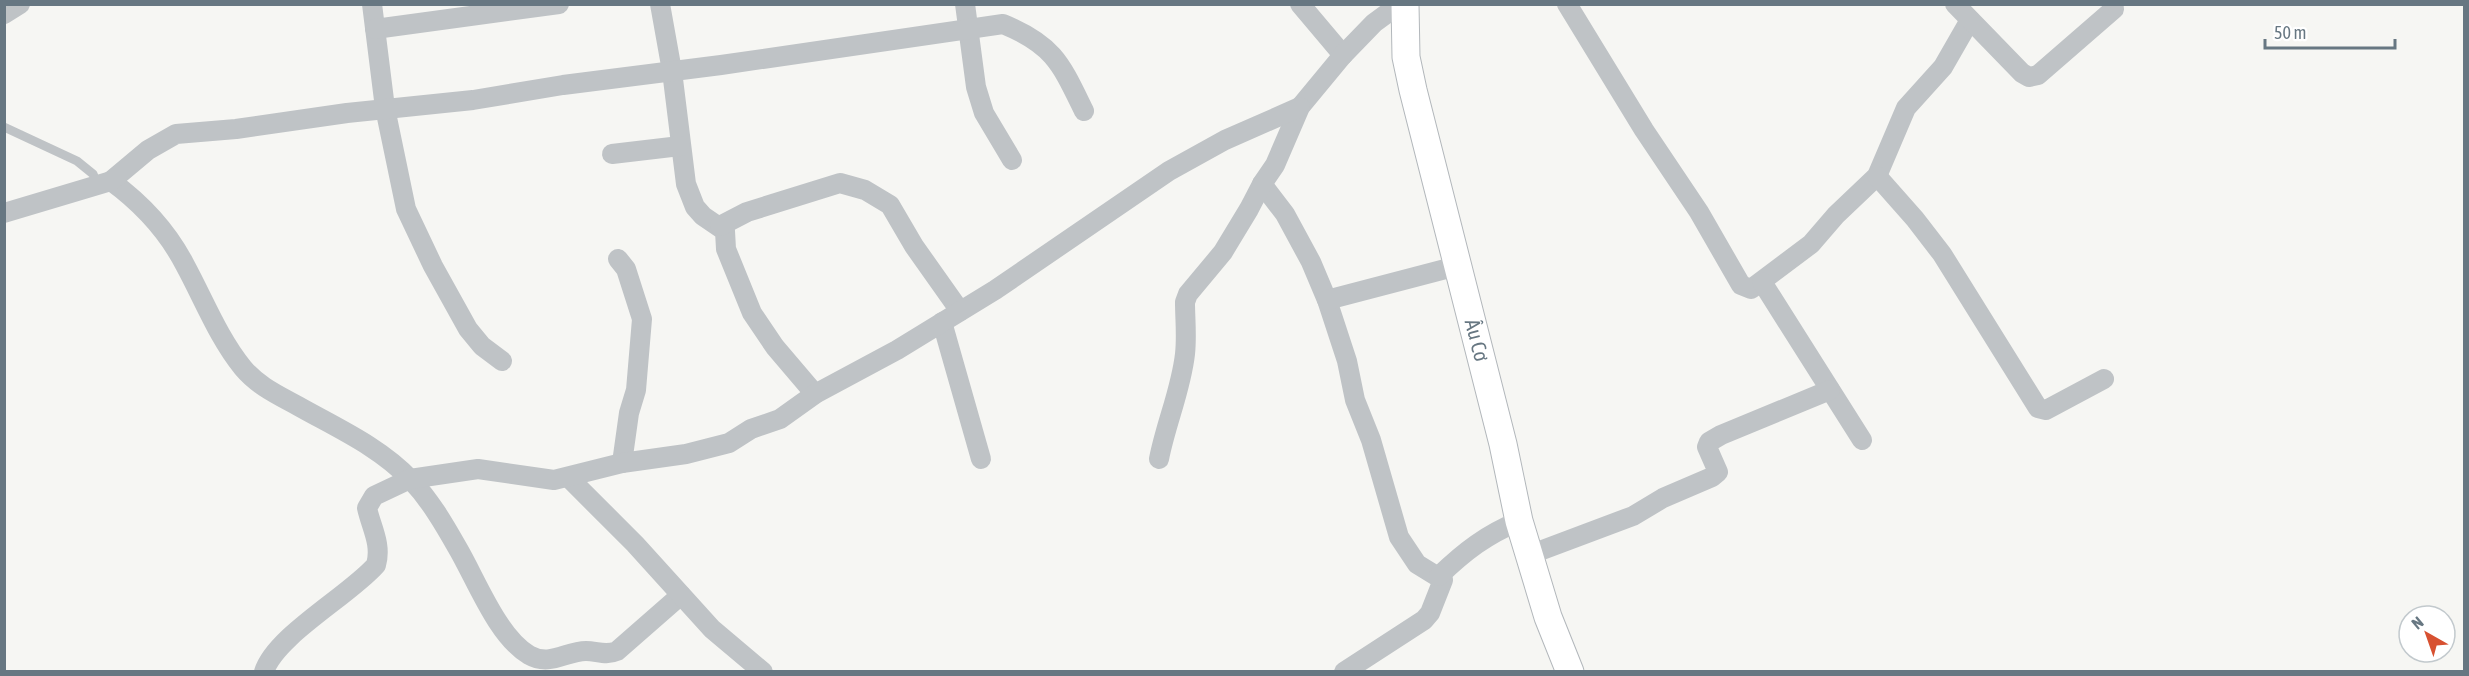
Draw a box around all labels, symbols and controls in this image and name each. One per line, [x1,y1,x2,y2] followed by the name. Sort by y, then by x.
[2265,12,2396,50] scale bar
[2274,22,2306,43] text: 50 m
[1461,316,1495,364] street label: Âu Cơ
[2397,604,2457,664] north arrow
[2408,613,2427,632] text: N

